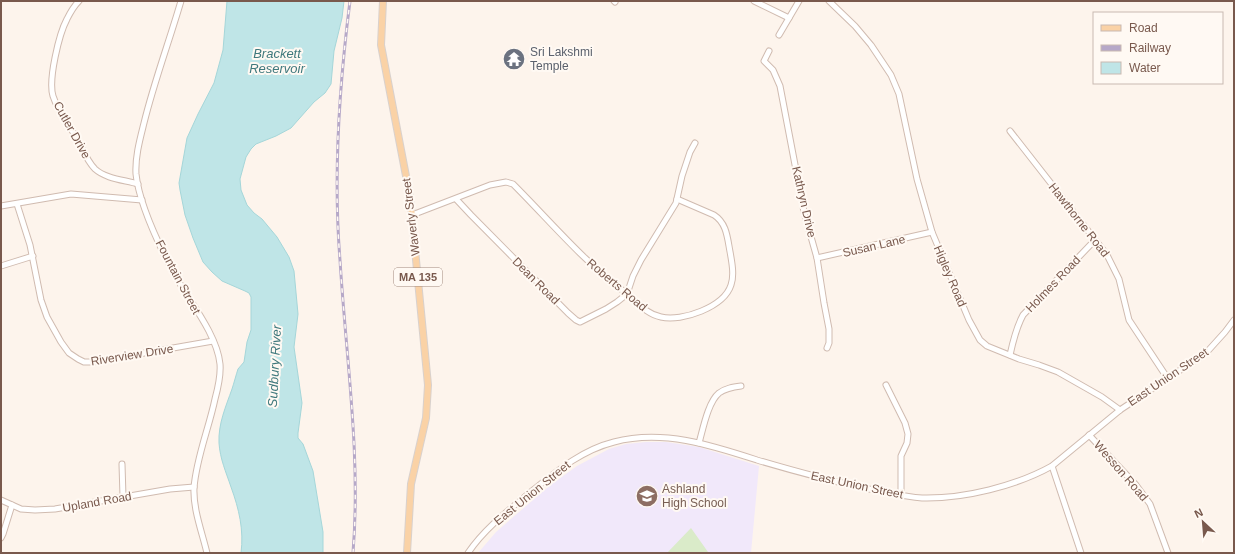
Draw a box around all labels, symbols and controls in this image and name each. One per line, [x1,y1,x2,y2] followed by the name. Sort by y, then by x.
[1093,12,1223,84] legend
[1129,21,1158,35] text: Road
[1129,41,1171,55] text: Railway
[530,45,593,73] place label: Sri Lakshmi Temple
[249,46,305,76] water label: Brackett Reservoir
[501,46,527,72] temple icon: Sri Lakshmi Temple
[1129,61,1161,75] text: Water
[51,99,94,161] street label: Cutler Drive
[789,165,819,239] street label: Kathryn Drive
[399,177,423,257] street label: Waverly Street
[1046,180,1112,260] street label: Hawthorne Road
[841,232,907,260] street label: Susan Lane
[153,237,204,317] street label: Fountain Street
[931,243,969,309] street label: Higley Road
[1023,253,1083,315] street label: Holmes Road
[510,255,562,307] street label: Dean Road
[584,256,650,314] street label: Roberts Road
[394,268,442,286] road number: MA 135
[265,324,284,408] water label: Sudbury River
[90,342,175,368] street label: Riverview Drive
[1125,345,1211,409] street label: East Union Street
[1091,438,1151,504] street label: Wesson Road
[491,458,573,528] street label: East Union Street
[810,468,905,502] street label: East Union Street
[662,482,727,510] place label: Ashland High School
[634,483,660,509] school or university icon: Ashland High School
[61,489,133,515] street label: Upland Road
[1183,502,1223,542] north arrow
[1192,506,1205,520] text: N

